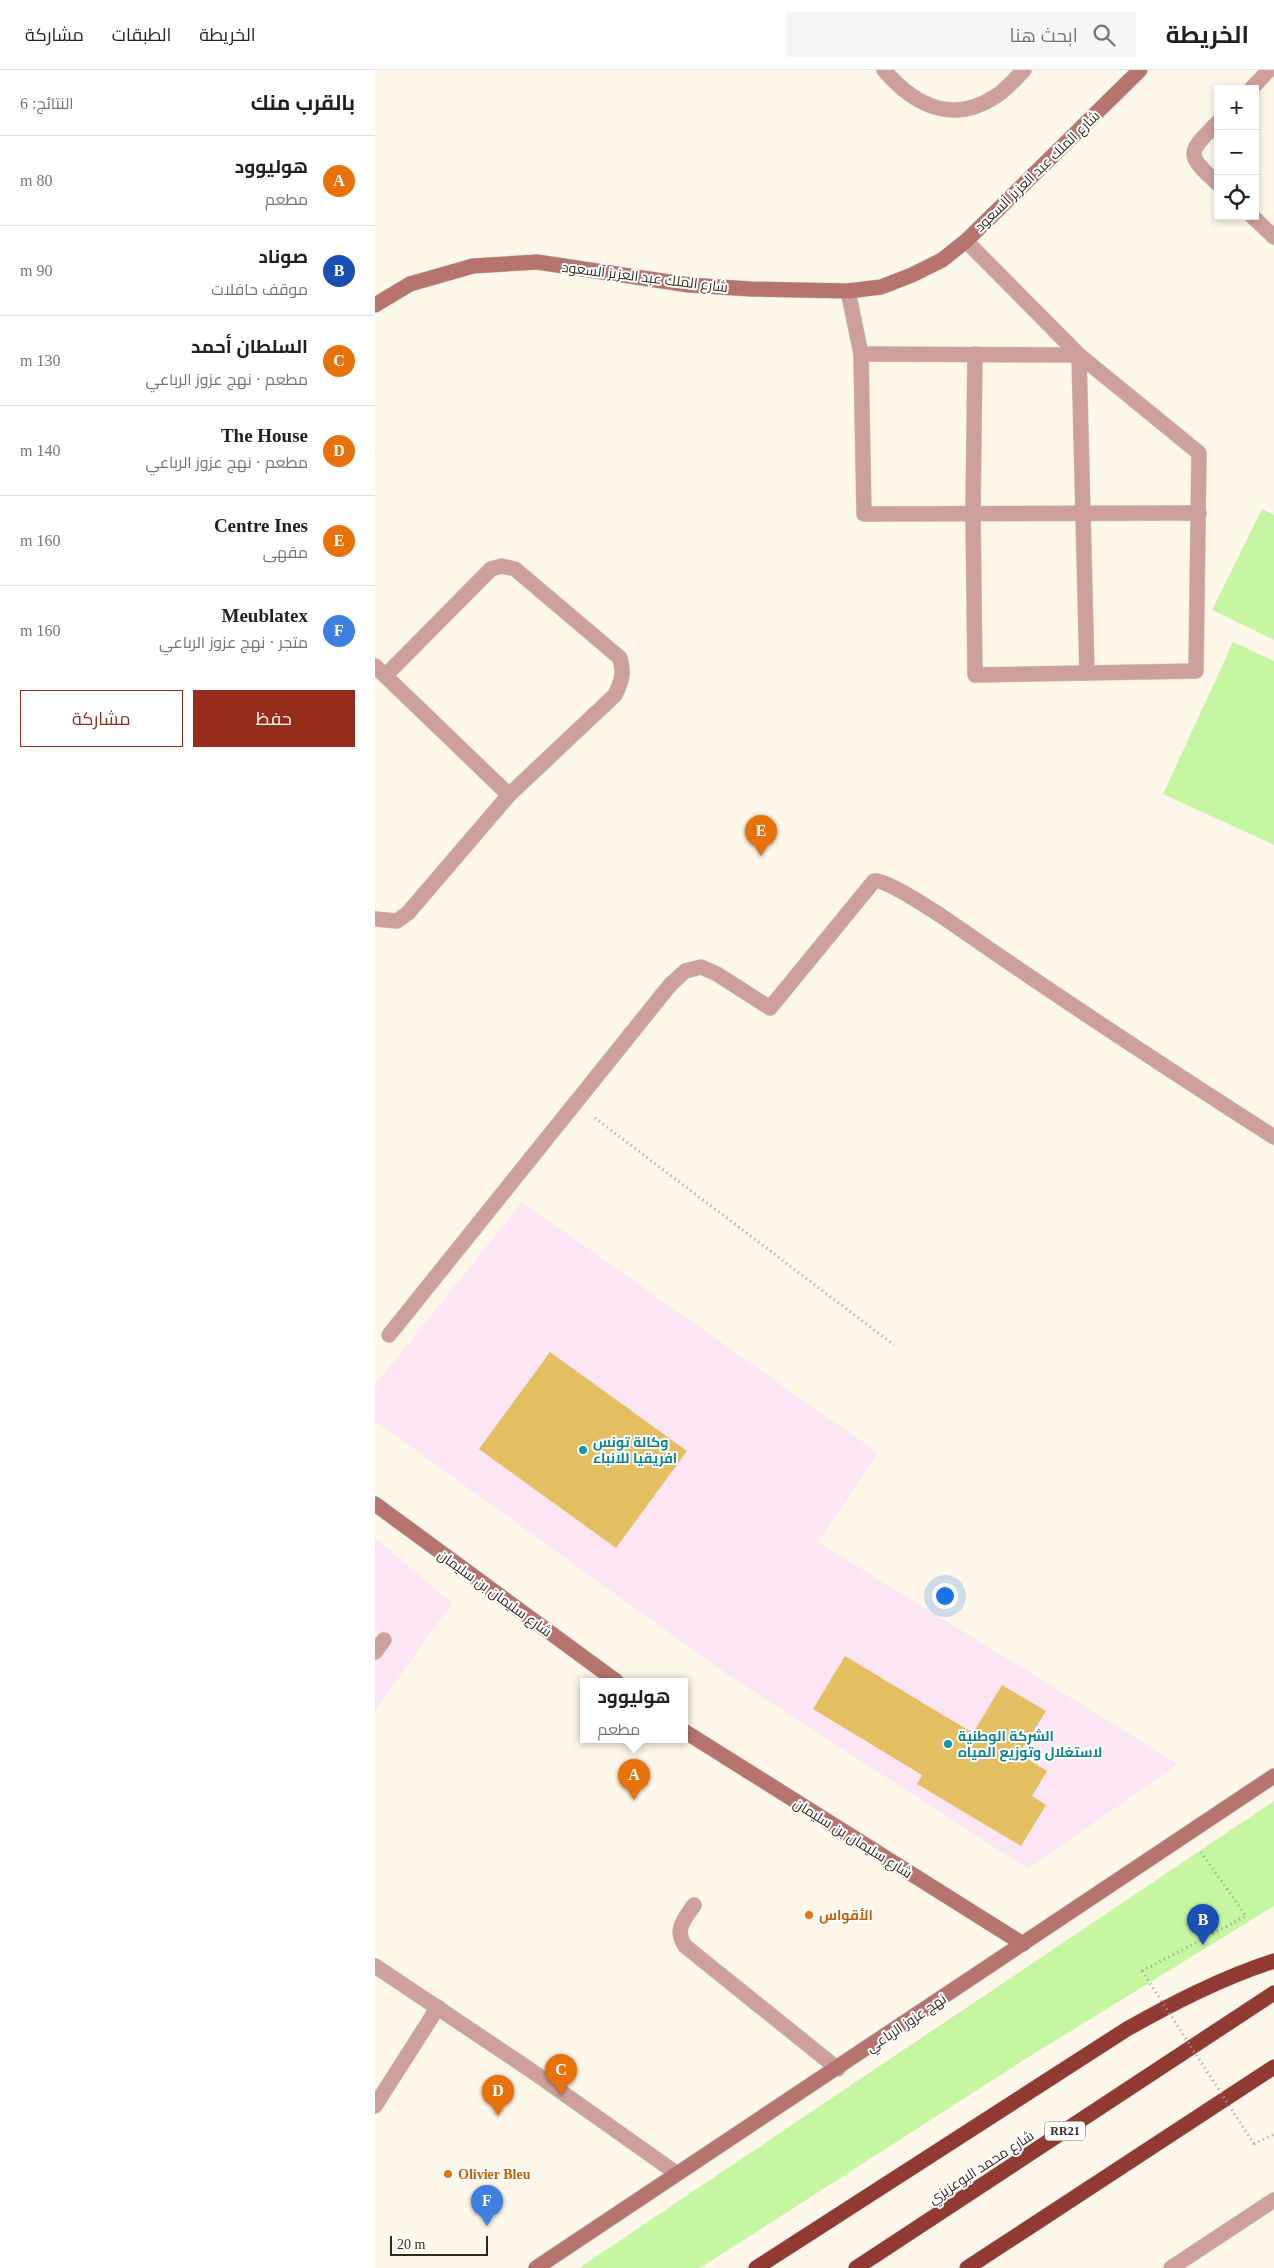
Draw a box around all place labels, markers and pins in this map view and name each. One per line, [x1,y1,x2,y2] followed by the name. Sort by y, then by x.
[745,815,777,856] pin: E
[593,1435,677,1467] place label: وكالة تونس افريقيا للانباء
[577,1444,589,1456] marker: وكالة تونس افريقيا للانباء
[958,1728,1102,1762] place label: الشركة الوطنية لاستغلال وتوزيع المياه
[942,1738,954,1750] marker: الشركة الوطنية لاستغلال وتوزيع المياه
[618,1759,650,1800] pin: A
[1187,1904,1219,1945] pin: B
[819,1908,873,1924] place label: الأقواس
[803,1909,815,1921] marker: الأقواس
[545,2054,577,2095] pin: C
[482,2075,514,2116] pin: D
[458,2167,531,2182] place label: Olivier Bleu
[442,2168,454,2180] marker: Olivier Bleu
[471,2185,503,2226] pin: F

